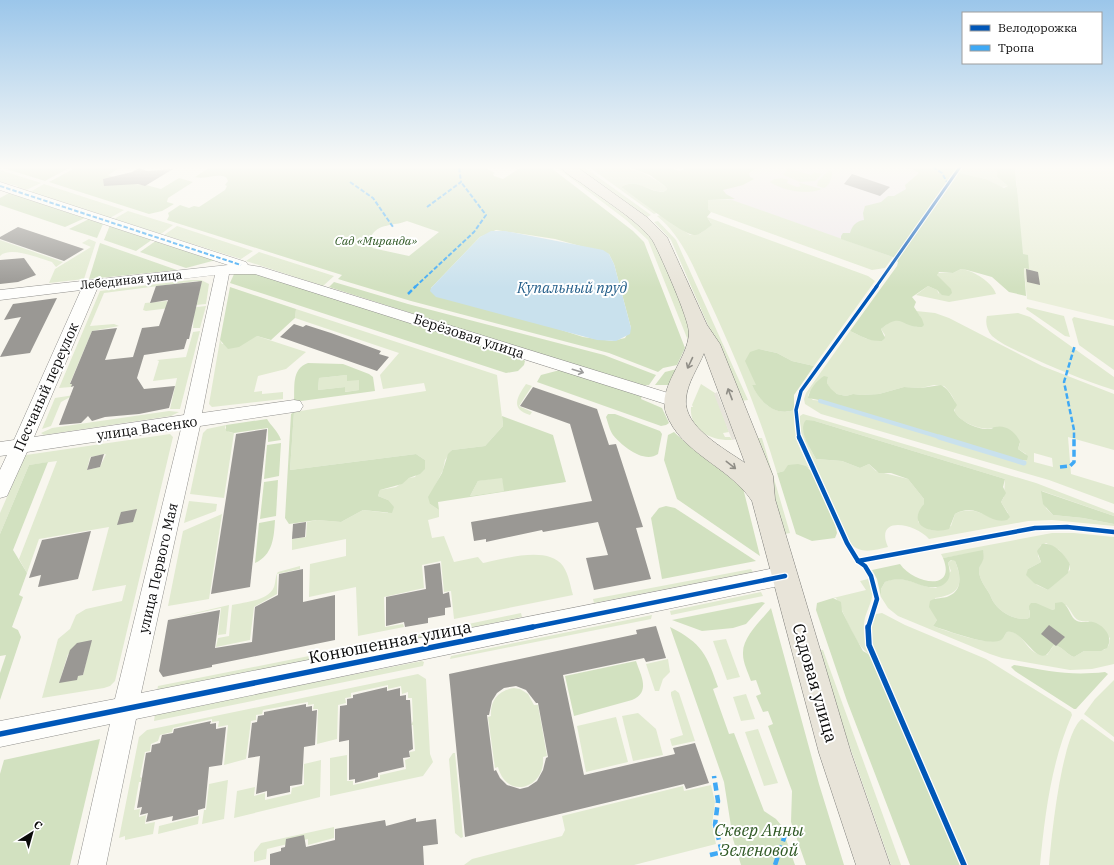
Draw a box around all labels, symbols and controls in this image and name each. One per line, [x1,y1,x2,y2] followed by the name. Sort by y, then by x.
[962,12,1102,64] legend
[998,20,1078,35] text: Велодорожка
[998,40,1035,55] text: Тропа
[335,233,417,248] park label: Сад «Миранда»
[79,267,183,292] street label: Лебединая улица
[516,278,627,297] water label: Купальный пруд
[411,310,527,363] street label: Берёзовая улица
[9,320,83,454] street label: Песчаный переулок
[686,356,693,368] one-way arrow
[571,368,584,375] one-way arrow
[725,389,733,401] one-way arrow
[96,412,199,444] street label: улица Васенко
[725,461,736,469] one-way arrow
[134,501,182,635] street label: улица Первого Мая
[307,615,473,669] street label: Конюшенная улица
[787,621,843,745] street label: Садовая улица
[12,813,52,853] north arrow
[31,817,45,833] text: С
[714,819,804,861] park label: Сквер Анны Зеленовой

